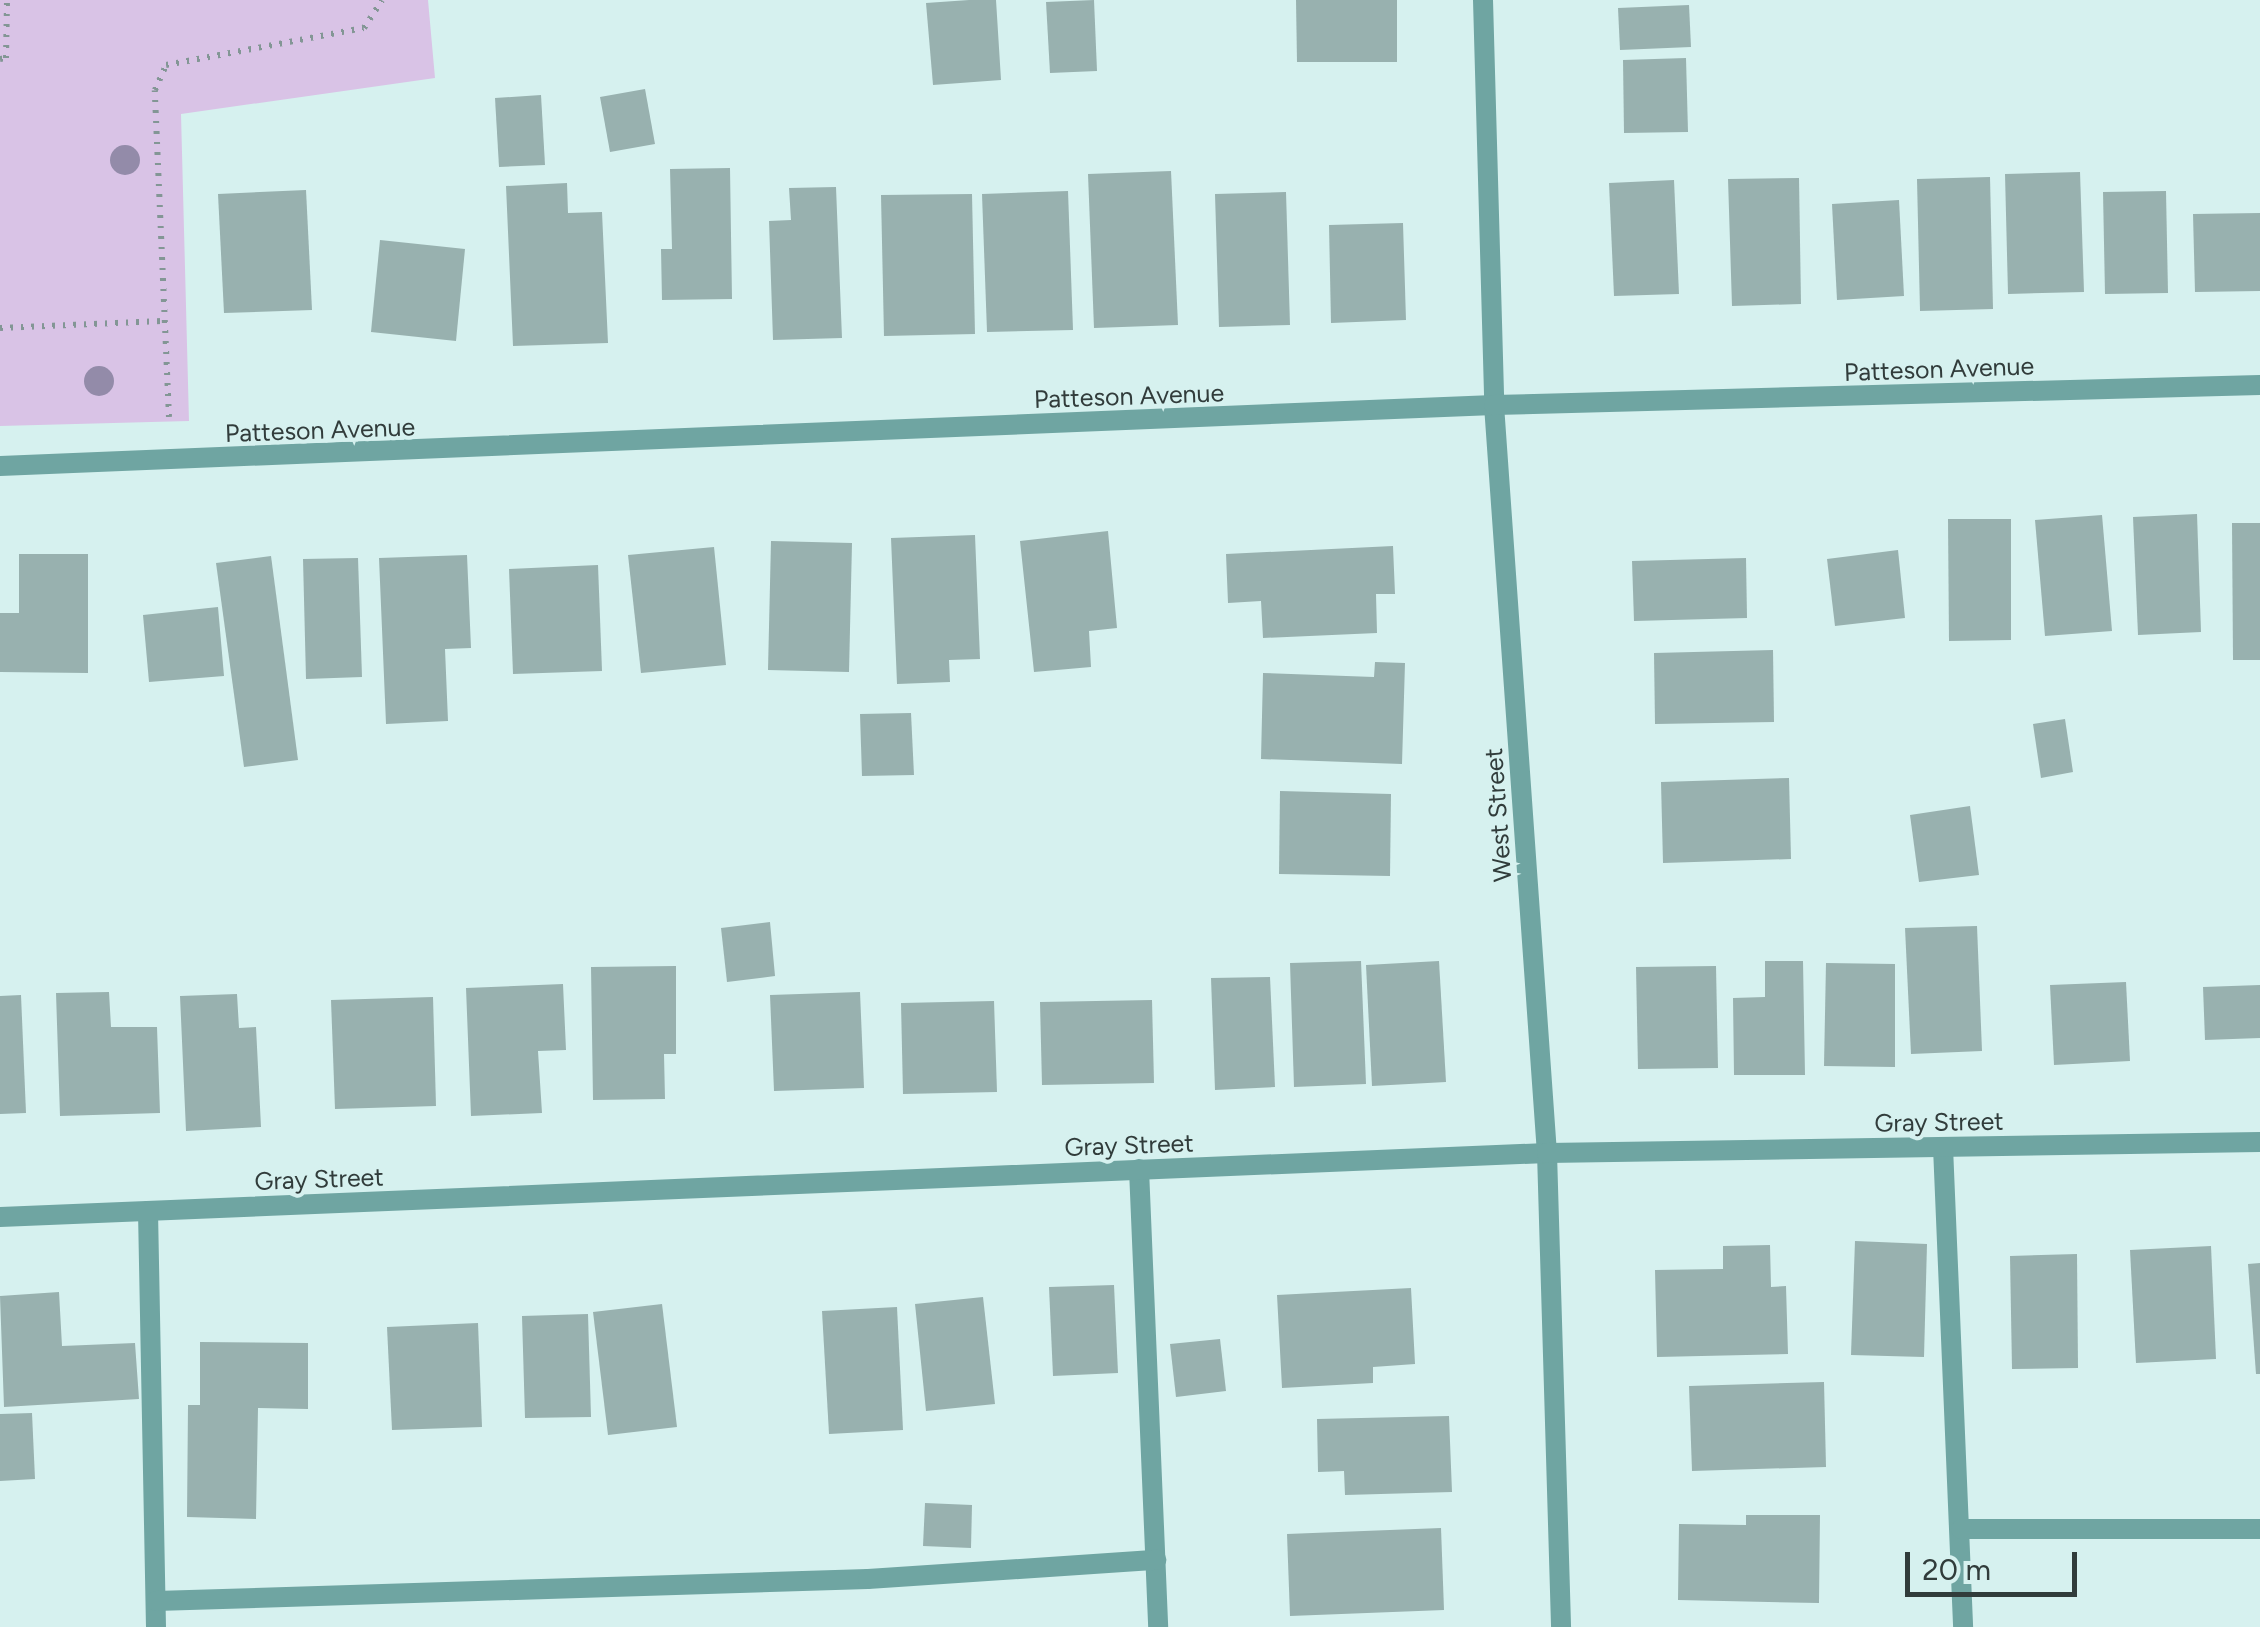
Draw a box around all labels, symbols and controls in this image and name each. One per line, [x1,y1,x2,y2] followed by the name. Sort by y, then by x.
[1843,351,2035,387] street label: Patteson Avenue
[1033,378,1225,414] street label: Patteson Avenue
[224,412,416,448] street label: Patteson Avenue
[1478,747,1518,883] street label: West Street
[1874,1106,2004,1138] street label: Gray Street
[1064,1128,1194,1162] street label: Gray Street
[254,1162,384,1196] street label: Gray Street
[1910,1532,2082,1594] scale bar
[1922,1551,1991,1588] text: 20 m

